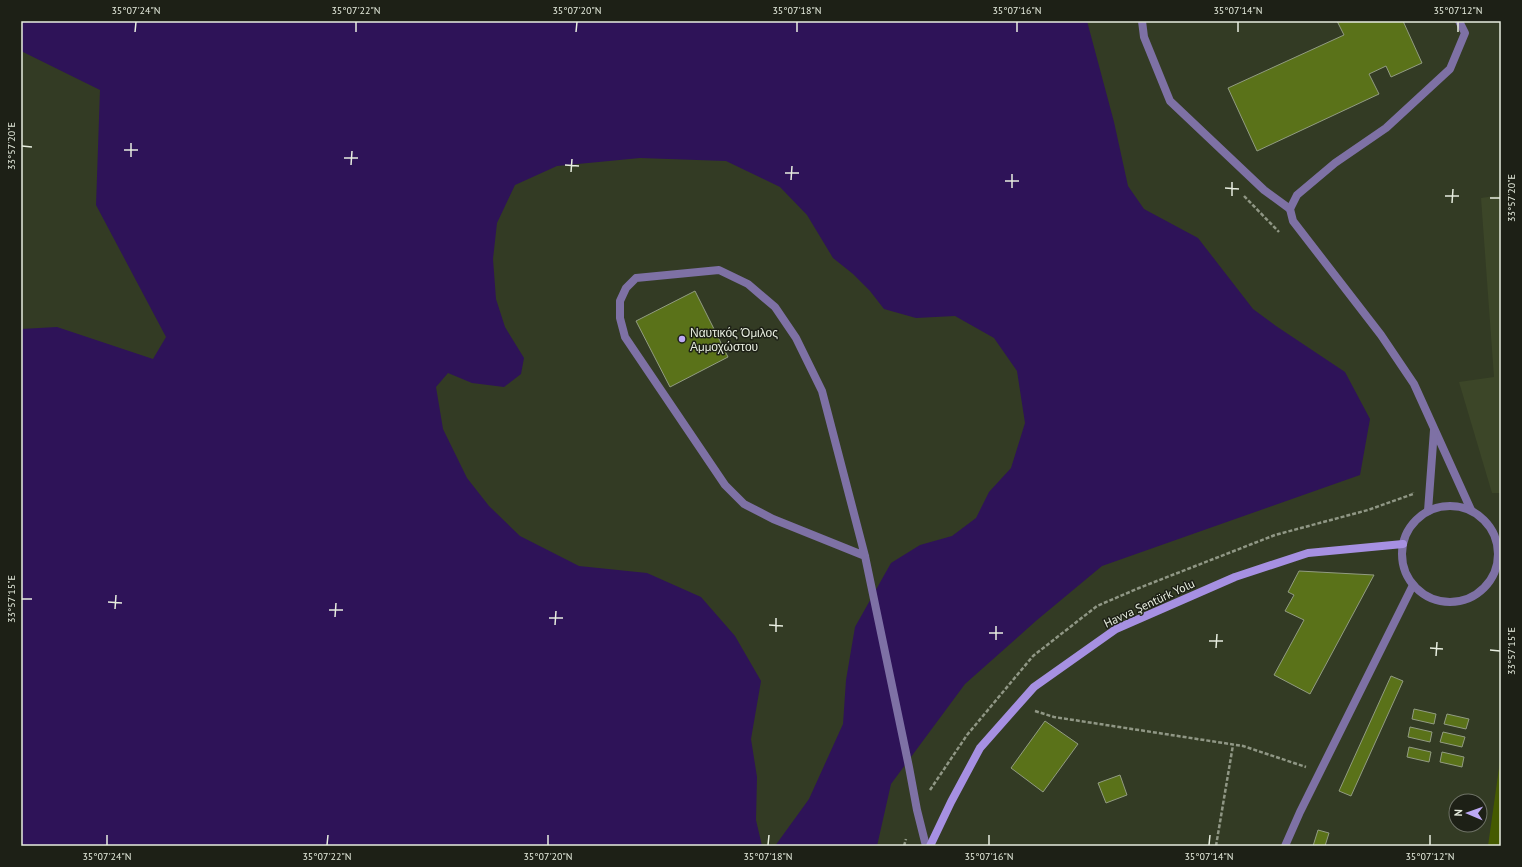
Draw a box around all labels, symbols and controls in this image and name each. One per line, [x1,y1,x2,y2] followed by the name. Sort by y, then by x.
[111,4,161,17] text: 35°07'24"N
[331,4,381,17] text: 35°07'22"N
[552,4,602,17] text: 35°07'20"N
[772,4,822,17] text: 35°07'18"N
[992,4,1042,17] text: 35°07'16"N
[1213,4,1263,17] text: 35°07'14"N
[1433,4,1483,17] text: 35°07'12"N
[5,122,18,170] text: 33°57'20"E
[1505,174,1518,222] text: 33°57'20"E
[690,325,778,354] place label: Ναυτικός Όμιλος Αμμοχώστου
[677,334,687,344] marker: Ναυτικός Όμιλος Αμμοχώστου
[5,575,18,623] text: 33°57'15"E
[1101,575,1197,631] street label: Havva Şentürk Yolu
[1505,627,1518,675] text: 33°57'15"E
[1448,793,1488,833] north arrow
[1451,809,1465,817] text: N
[82,850,132,863] text: 35°07'24"N
[302,850,352,863] text: 35°07'22"N
[523,850,573,863] text: 35°07'20"N
[743,850,793,863] text: 35°07'18"N
[964,850,1014,863] text: 35°07'16"N
[1184,850,1234,863] text: 35°07'14"N
[1405,850,1455,863] text: 35°07'12"N

